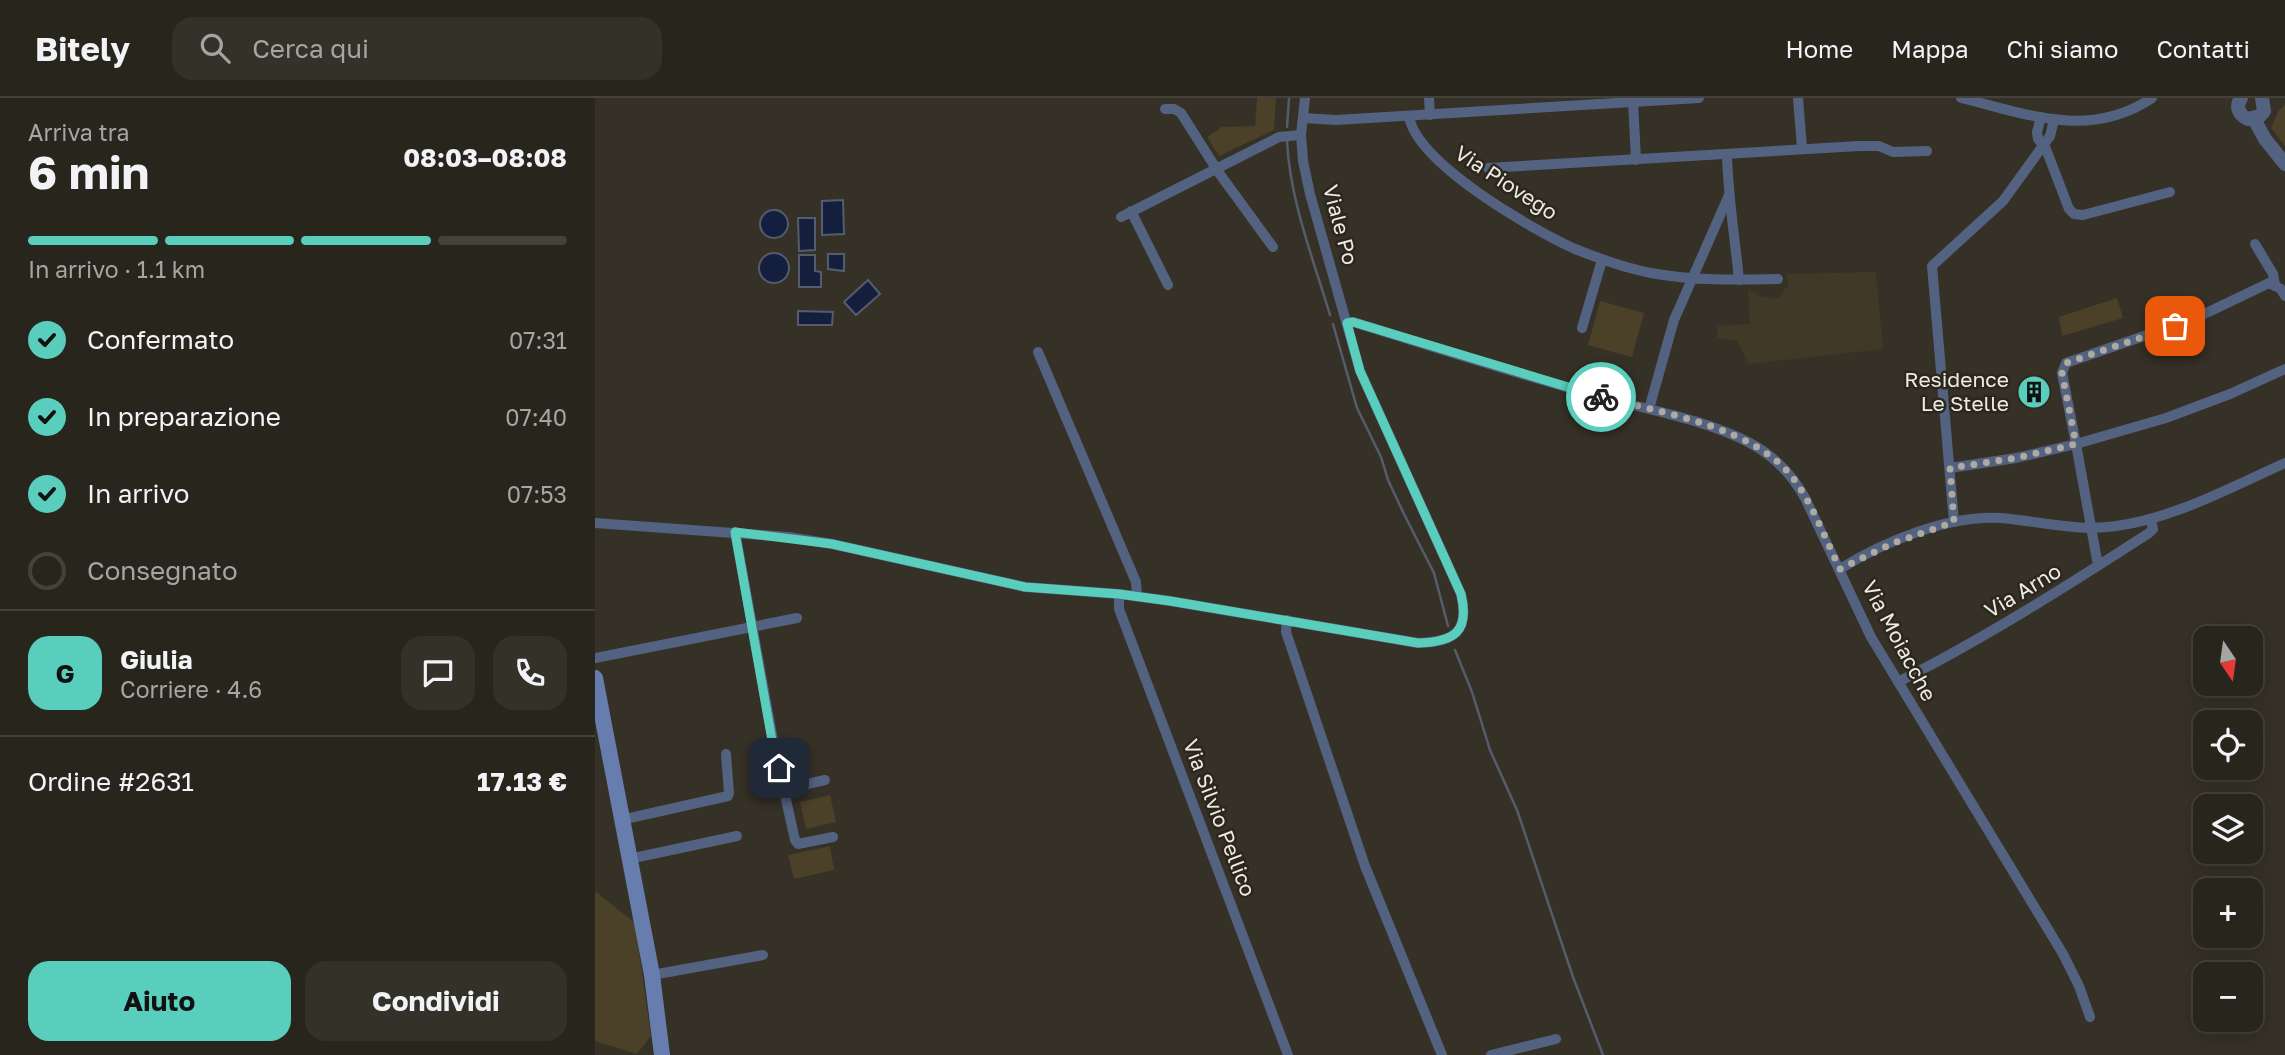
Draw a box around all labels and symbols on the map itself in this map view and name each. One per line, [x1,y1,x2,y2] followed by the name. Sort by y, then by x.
[1450,139,1563,225] street label: Via Piovego
[1318,182,1364,268] street label: Viale Po
[2145,296,2205,356] pin
[1566,362,1636,432] courier
[1904,366,2009,416] place label: Residence Le Stelle
[2015,373,2053,411] building icon: Residence Le Stelle
[1980,557,2065,623] street label: Via Arno
[1857,576,1943,705] street label: Via Moiacche
[2193,626,2263,696] north arrow
[1178,735,1262,900] street label: Via Silvio Pellico
[749,738,809,798] pin

